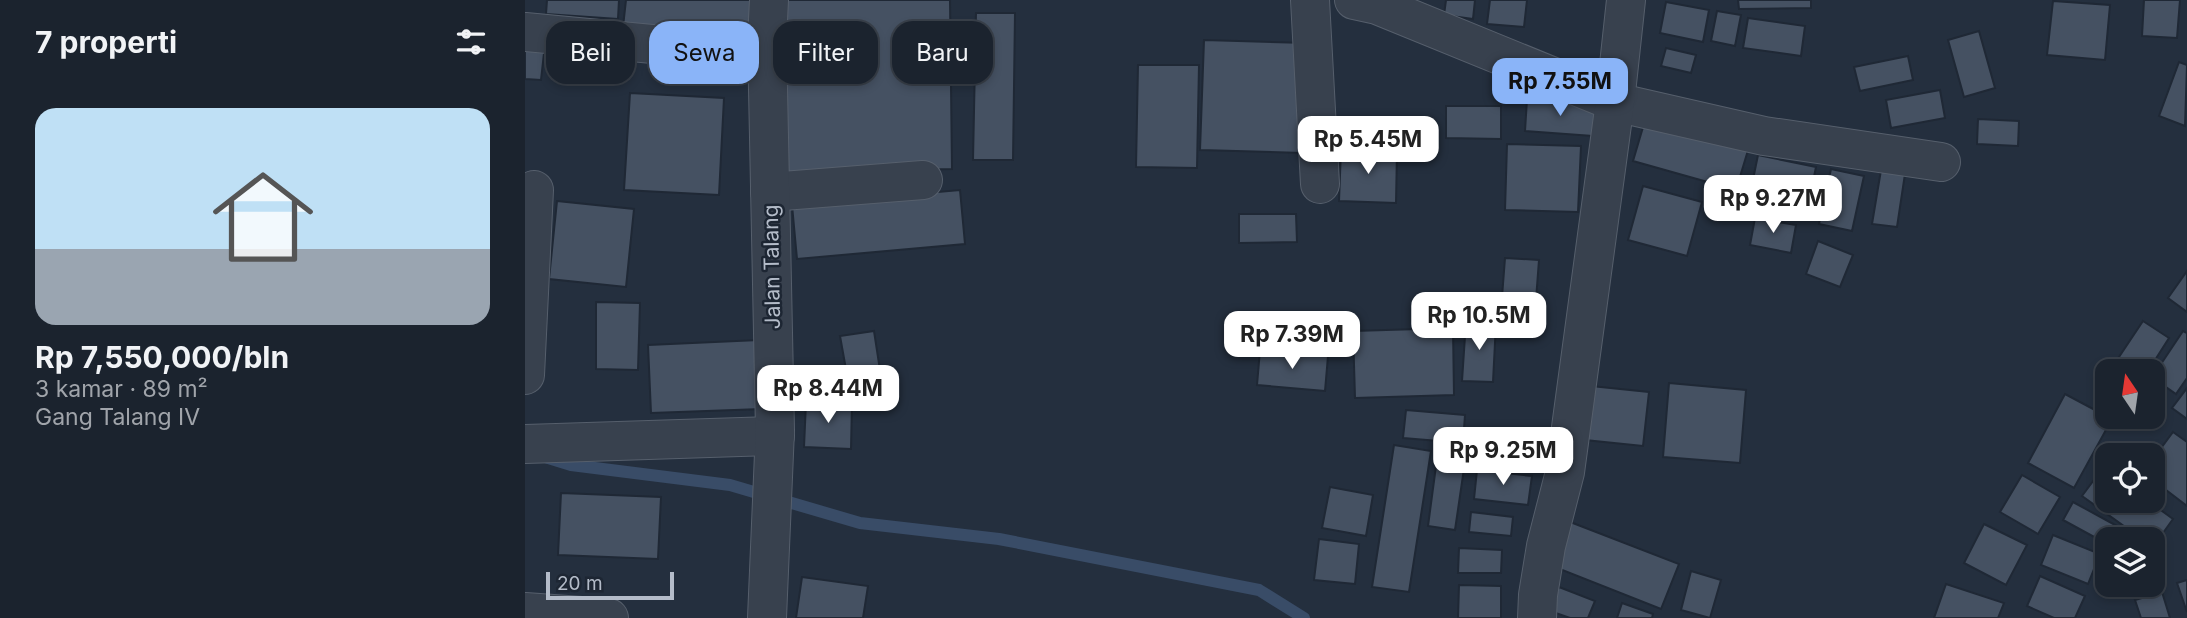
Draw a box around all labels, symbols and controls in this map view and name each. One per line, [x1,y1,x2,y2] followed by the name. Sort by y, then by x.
[546,21,635,84] chip: Beli
[649,21,759,84] chip: Sewa
[773,21,878,84] chip: Filter
[892,21,993,84] chip: Baru
[452,23,490,61] icon: filters
[35,24,177,60] text: 7 properti
[1488,58,1632,118] pin: Rp 7.55M
[1508,67,1612,95] text: Rp 7.55M
[1296,116,1440,176] pin: Rp 5.45M
[1314,125,1422,153] text: Rp 5.45M
[200,154,326,280] icon: home
[1701,176,1845,235] pin: Rp 9.27M
[1720,184,1826,212] text: Rp 9.27M
[758,204,785,330] street label: Jalan Talang
[1407,292,1551,352] pin: Rp 10.5M
[1427,301,1531,329] text: Rp 10.5M
[1220,312,1364,371] pin: Rp 7.39M
[1240,320,1344,348] text: Rp 7.39M
[35,339,289,375] text: Rp 7,550,000/bln
[2095,359,2165,429] north arrow
[2095,359,2165,597] map controls
[756,366,900,425] pin: Rp 8.44M
[773,374,883,402] text: Rp 8.44M
[35,375,208,403] text: 3 kamar · 89 m²
[35,403,200,431] text: Gang Talang IV
[1431,428,1575,487] pin: Rp 9.25M
[1449,436,1557,464] text: Rp 9.25M
[2095,443,2165,513] button: locate
[2095,527,2165,597] button: layers
[546,569,674,601] scale bar
[557,572,603,595] text: 20 m

